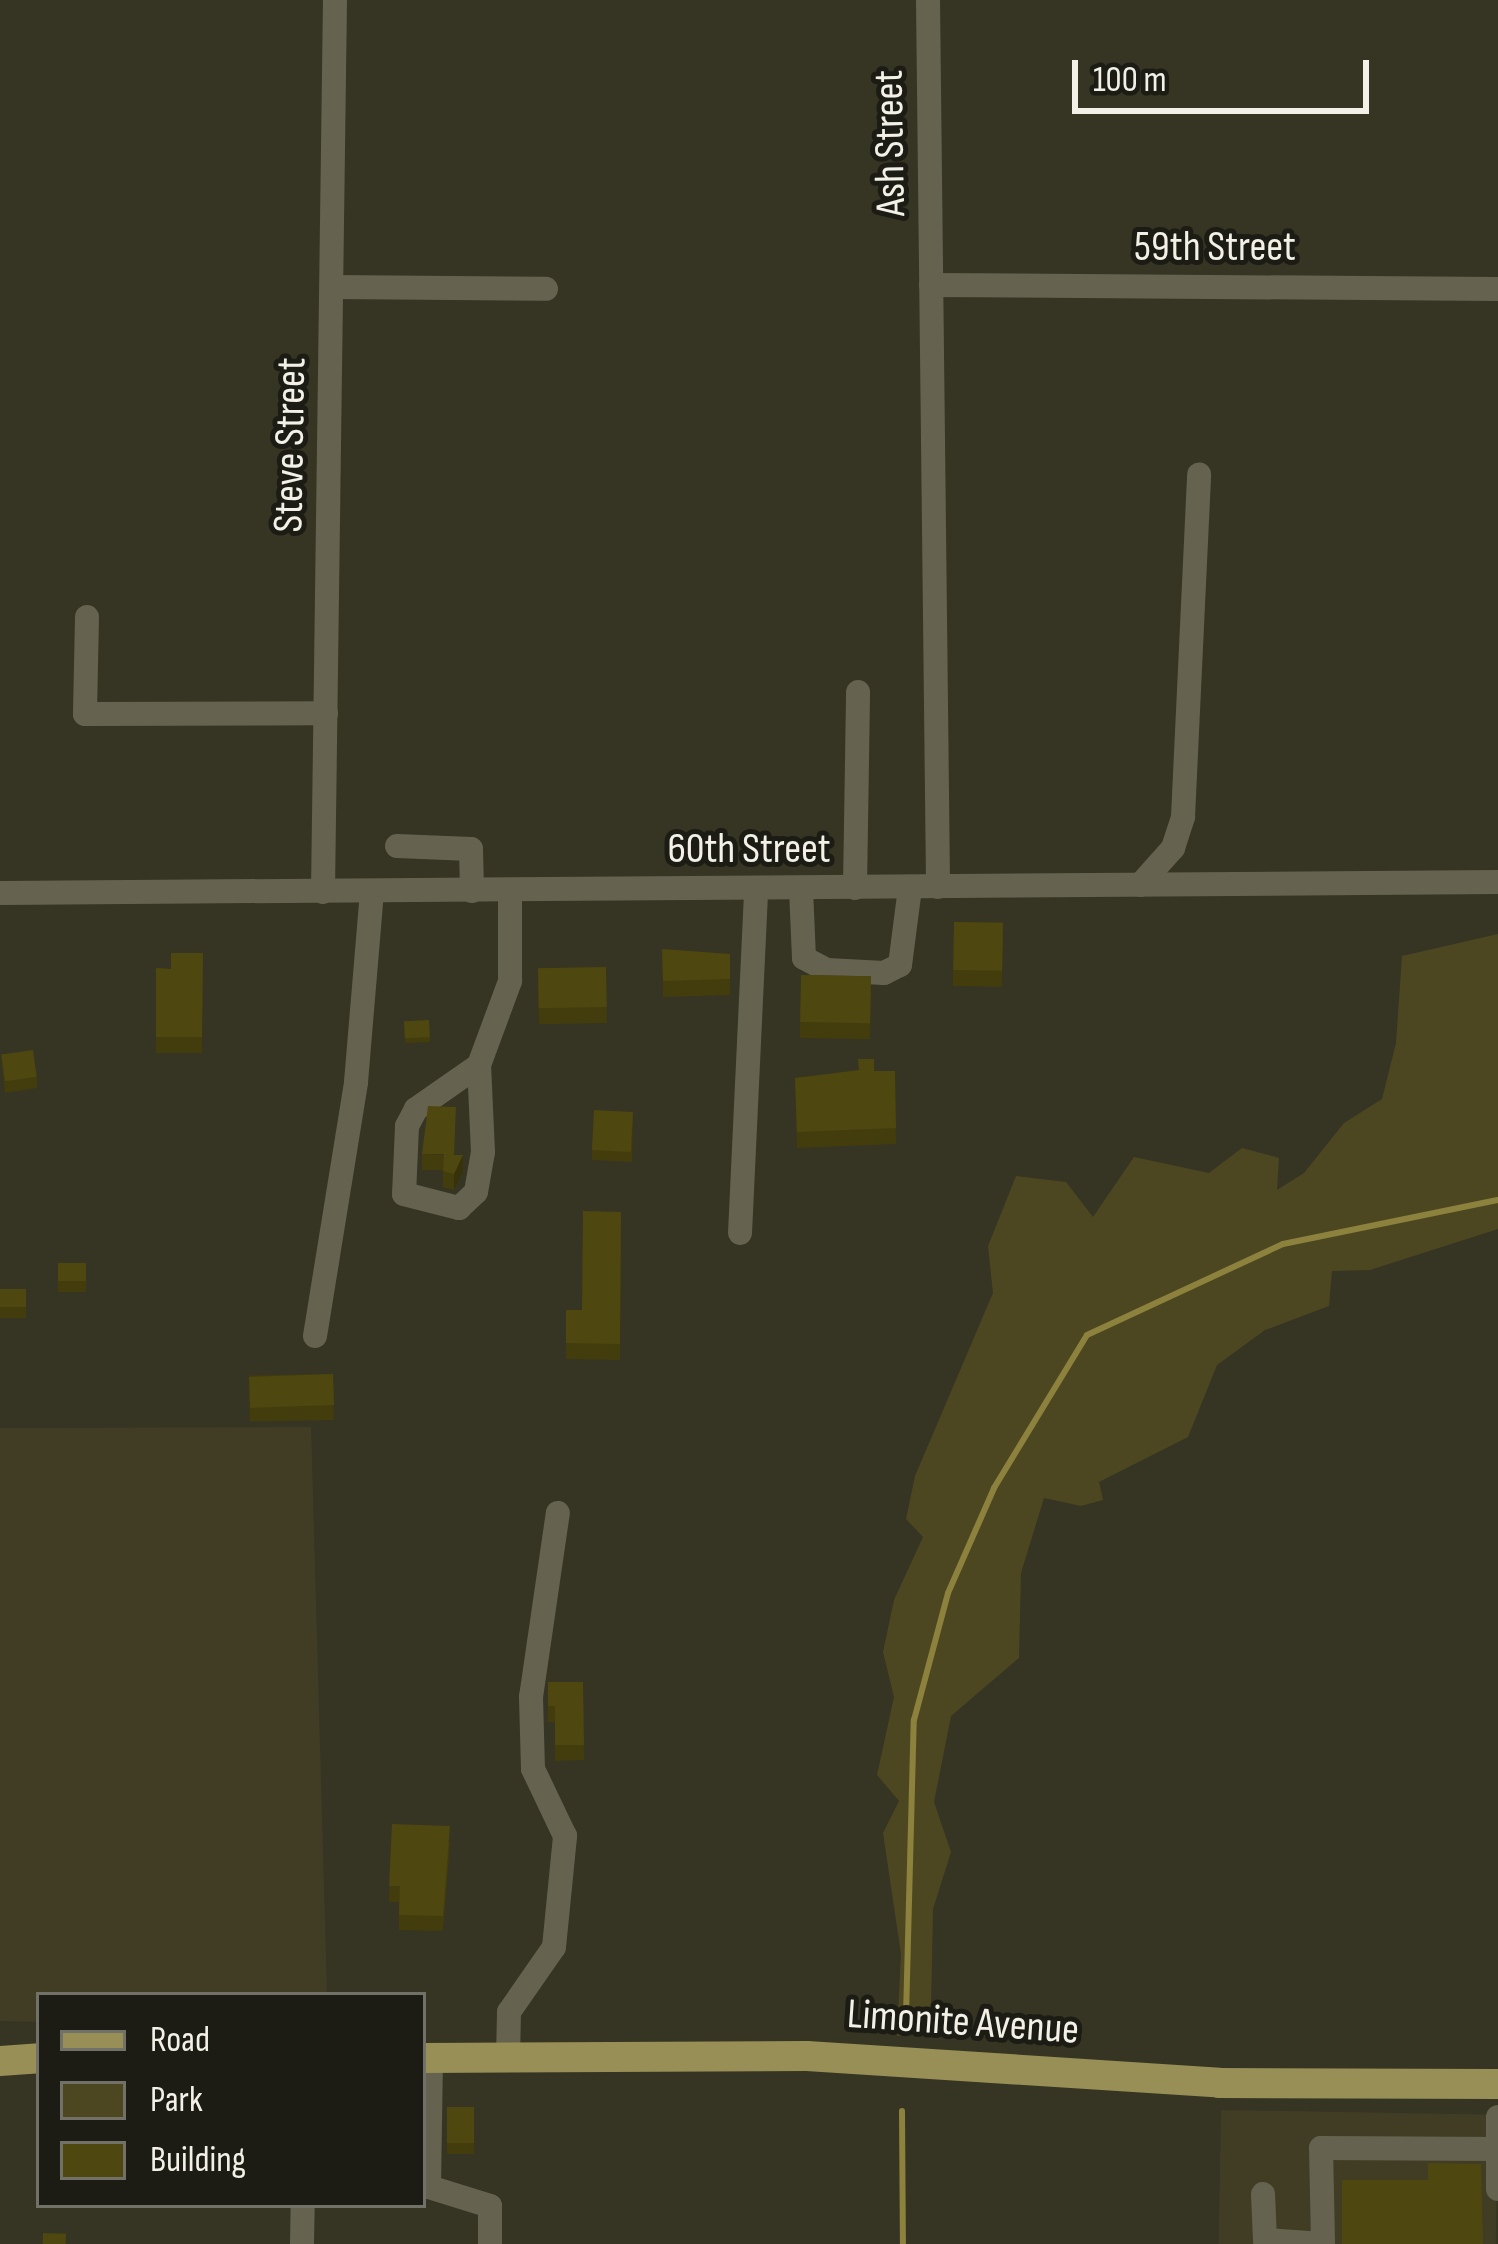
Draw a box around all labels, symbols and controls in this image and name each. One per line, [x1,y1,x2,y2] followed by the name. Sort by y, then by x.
[1078,36,1375,110] scale bar
[1093,59,1167,102] text: 100 m
[865,69,917,217] street label: Ash Street
[1134,223,1296,273] street label: 59th Street
[264,357,318,533] street label: Steve Street
[667,825,831,875] street label: 60th Street
[845,1990,1081,2056] street label: Limonite Avenue
[36,1992,426,2208] legend
[150,2019,210,2062] text: Road
[150,2079,203,2122] text: Park
[150,2139,246,2182] text: Building

